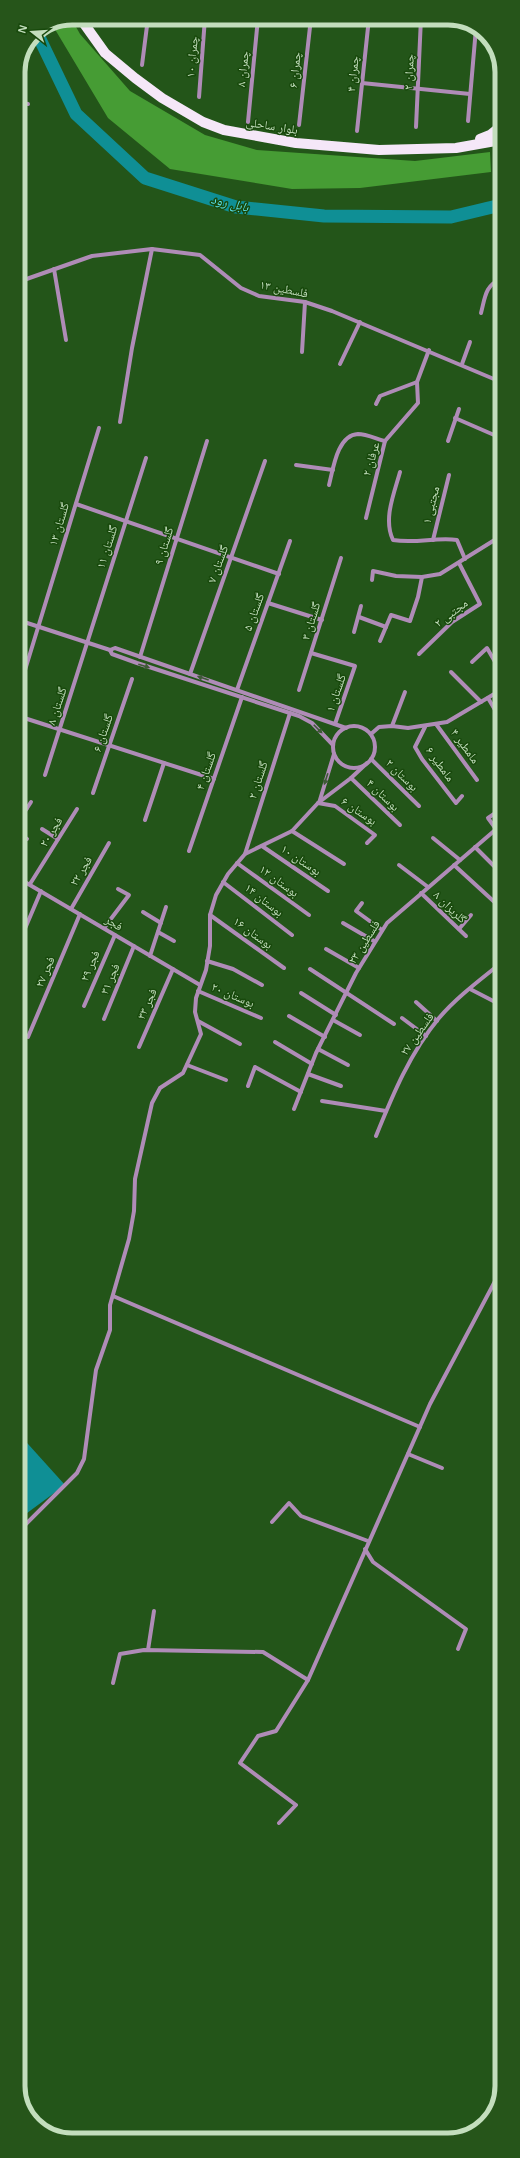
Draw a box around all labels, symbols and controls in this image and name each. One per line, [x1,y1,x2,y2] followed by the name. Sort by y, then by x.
[12,12,52,52] north arrow
[16,23,29,35] text: N
[183,35,201,78] street label: چمران ۱۰
[234,50,252,88] street label: چمران ۸
[286,51,304,89] street label: چمران ۶
[401,53,417,90] street label: چمران ۲
[344,55,362,93] street label: چمران ۴
[245,115,299,137] street label: بلوار ساحلی
[209,191,251,216] water label: بابل رود
[259,277,309,301] street label: فلسطین ۱۳
[359,440,383,478] street label: عرفان ۲
[420,485,443,525] street label: مجتبی ۱
[46,501,72,547] street label: گلستان ۱۳
[93,524,121,570] street label: گلستان ۱۱
[152,525,176,567] street label: گلستان ۹
[205,543,231,585] street label: گلستان ۷
[241,591,267,633] street label: گلستان ۵
[432,596,471,630] street label: مجتبی ۲
[299,600,323,642] street label: گلستان ۳
[139,663,151,669] one-way arrow
[323,672,349,714] street label: گلستان ۱
[197,675,209,681] one-way arrow
[44,685,70,727] street label: گلستان ۸
[90,712,116,754] street label: گلستان ۶
[313,724,323,734] one-way arrow
[448,726,482,766] street label: مامطیر ۴
[423,744,457,784] street label: مامطیر ۶
[193,750,219,792] street label: گلستان ۴
[383,756,421,794] street label: بوستان ۲
[245,759,271,801] street label: گلستان ۲
[323,773,329,785] one-way arrow
[364,776,402,814] street label: بوستان ۴
[338,794,379,828] street label: بوستان ۶
[37,815,65,849] street label: فجر ۲۰
[278,842,324,879] street label: بوستان ۱۰
[67,854,95,888] street label: فجر ۲۲
[256,862,301,900] street label: بوستان ۱۲
[242,881,286,920] street label: بوستان ۱۴
[430,888,469,926] street label: گلریزان ۸
[102,912,125,934] street label: فجر
[230,914,275,952] street label: بوستان ۱۶
[345,918,383,967] street label: فلسطین ۲۳
[77,949,103,984] street label: فجر ۲۹
[32,955,58,990] street label: فجر ۲۷
[97,962,123,997] street label: فجر ۳۱
[209,980,257,1011] street label: بوستان ۲۰
[134,987,160,1022] street label: فجر ۳۳
[397,1010,437,1058] street label: فلسطین ۲۷

